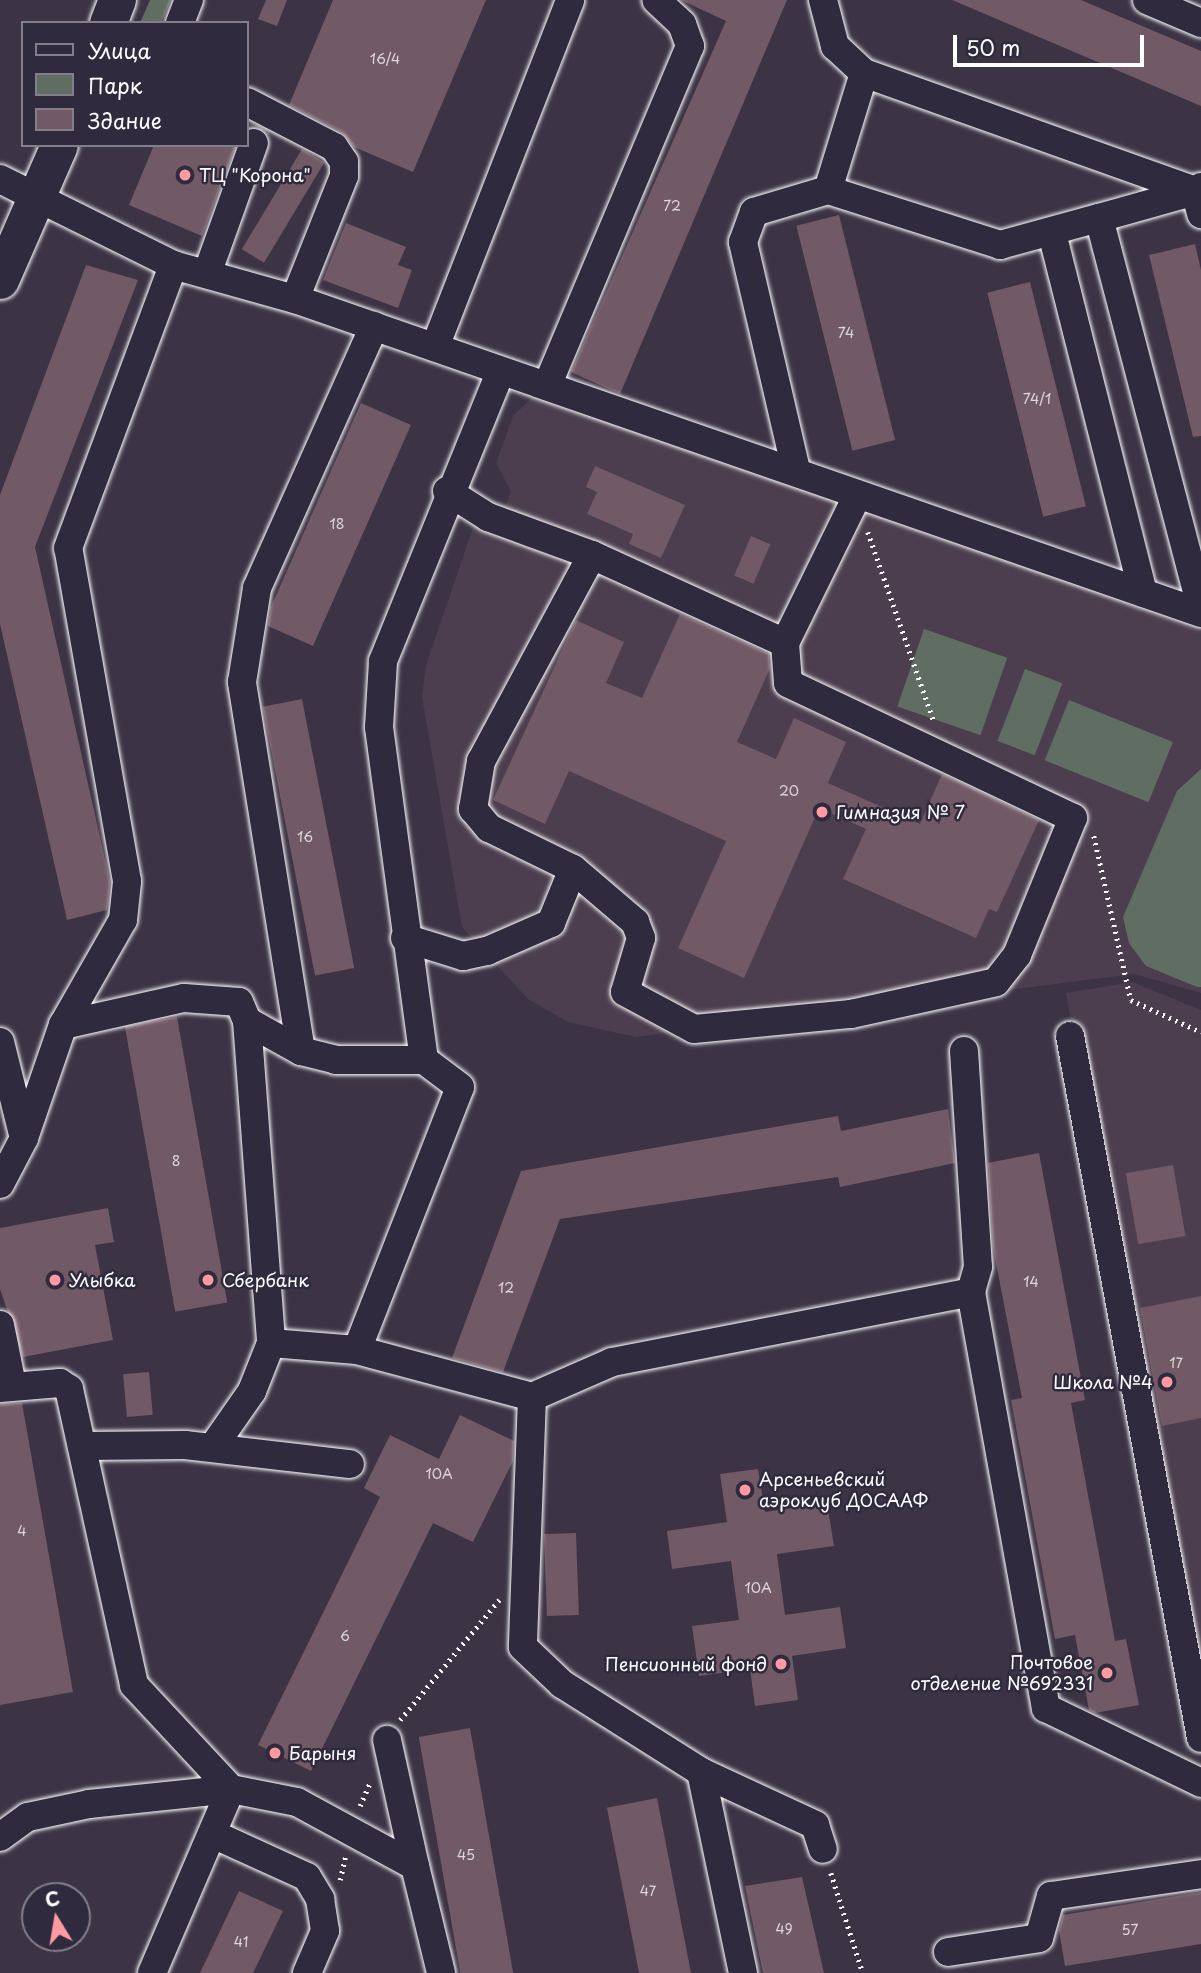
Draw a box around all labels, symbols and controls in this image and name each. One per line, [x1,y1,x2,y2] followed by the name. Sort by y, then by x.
[21,21,248,147] legend
[956,21,1147,65] scale bar
[966,31,1020,63] text: 50 m
[88,34,151,66] text: Улица
[370,51,400,67] house number: 16/4
[88,69,142,101] text: Парк
[88,104,162,136] text: Здание
[199,164,311,186] place label: ТЦ "Корона"
[177,167,193,183] marker: ТЦ "Корона"
[663,198,681,214] house number: 72
[838,325,854,341] house number: 74
[1023,391,1051,407] house number: 74/1
[329,516,345,532] house number: 18
[779,783,799,799] house number: 20
[836,801,965,823] place label: Гимназия № 7
[814,804,830,820] marker: Гимназия № 7
[297,829,313,845] house number: 16
[172,1153,180,1169] house number: 8
[69,1269,135,1291] place label: Улыбка
[222,1269,309,1291] place label: Сбербанк
[47,1272,63,1288] marker: Улыбка
[200,1272,216,1288] marker: Сбербанк
[1023,1274,1039,1290] house number: 14
[498,1280,514,1296] house number: 12
[1169,1355,1183,1371] house number: 17
[1053,1371,1153,1393] place label: Школа №4
[1159,1374,1175,1390] marker: Школа №4
[425,1466,453,1482] house number: 10А
[759,1469,928,1512] place label: Арсеньевский аэроклуб ДОСААФ
[737,1482,753,1498] marker: Арсеньевский аэроклуб ДОСААФ
[17,1523,27,1539] house number: 4
[744,1580,772,1596] house number: 10А
[340,1628,350,1644] house number: 6
[910,1652,1093,1694] place label: Почтовое отделение №692331
[605,1653,767,1675] place label: Пенсионный фонд
[773,1656,789,1672] marker: Пенсионный фонд
[1099,1665,1115,1681] marker: Почтовое отделение №692331
[289,1742,356,1764] place label: Барыня
[267,1745,283,1761] marker: Барыня
[457,1847,475,1863] house number: 45
[21,1882,91,1952] north arrow
[43,1883,62,1913] text: С
[640,1883,656,1899] house number: 47
[775,1921,793,1937] house number: 49
[1122,1922,1138,1938] house number: 57
[234,1934,248,1950] house number: 41

